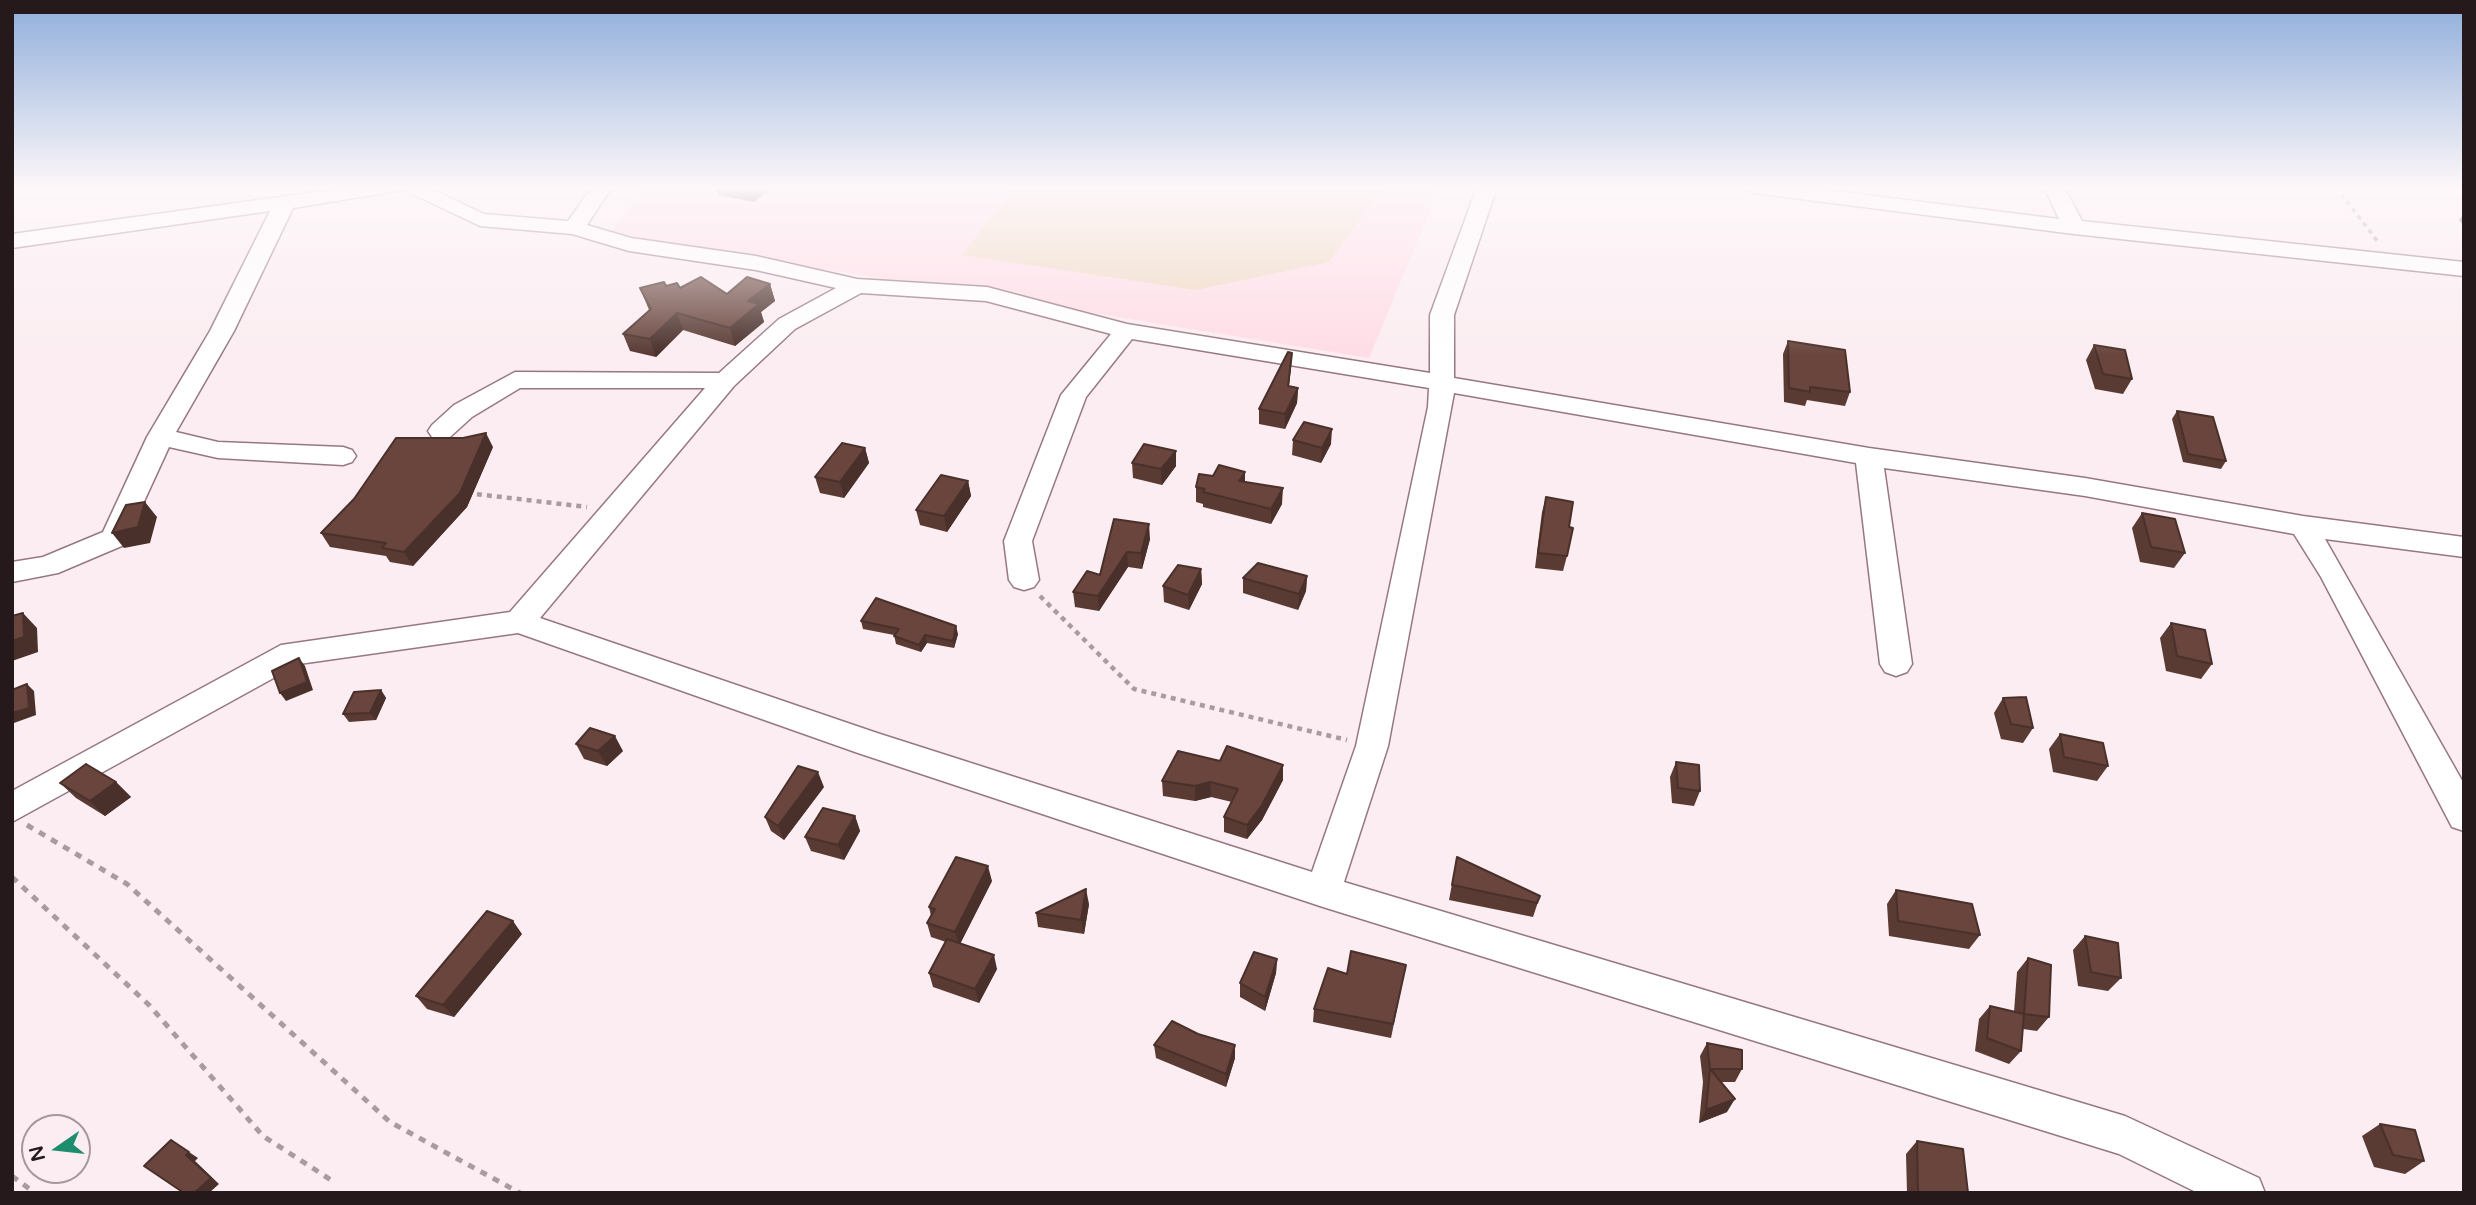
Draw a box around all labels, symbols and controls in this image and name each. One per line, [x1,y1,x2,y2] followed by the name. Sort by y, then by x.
[21,1114,91,1184] north arrow
[25,1144,50,1164] text: N

